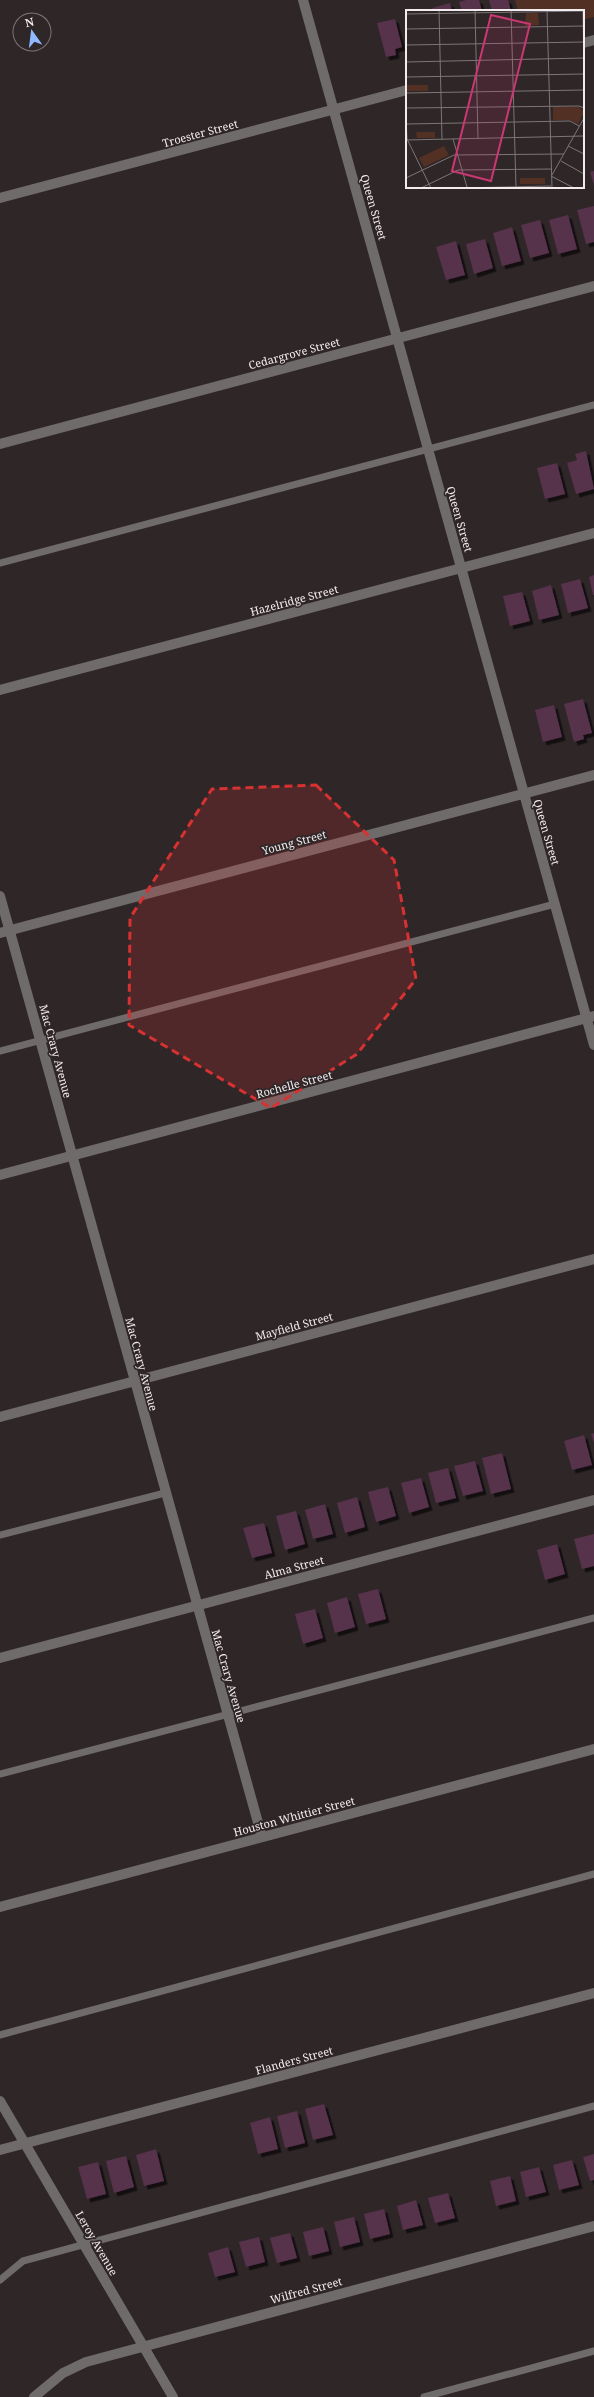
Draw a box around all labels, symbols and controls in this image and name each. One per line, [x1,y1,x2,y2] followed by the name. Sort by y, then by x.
[406,10,584,188] inset map
[12,12,52,52] north arrow
[23,13,36,30] text: N
[161,116,240,150] street label: Troester Street
[357,172,391,242] street label: Queen Street
[247,334,341,372] street label: Cedargrove Street
[443,484,477,554] street label: Queen Street
[248,581,340,619] street label: Hazelridge Street
[530,797,564,867] street label: Queen Street
[259,826,328,858] street label: Young Street
[36,1003,76,1100] street label: Mac Crary Avenue
[254,1067,334,1101] street label: Rochelle Street
[254,1308,334,1344] street label: Mayfield Street
[122,1316,162,1413] street label: Mac Crary Avenue
[262,1552,326,1582] street label: Alma Street
[209,1628,250,1724] street label: Mac Crary Avenue
[232,1793,356,1839] street label: Houston Whittier Street
[254,2042,334,2078] street label: Flanders Street
[72,2208,122,2278] street label: Leroy Avenue
[268,2273,344,2307] street label: Wilfred Street

